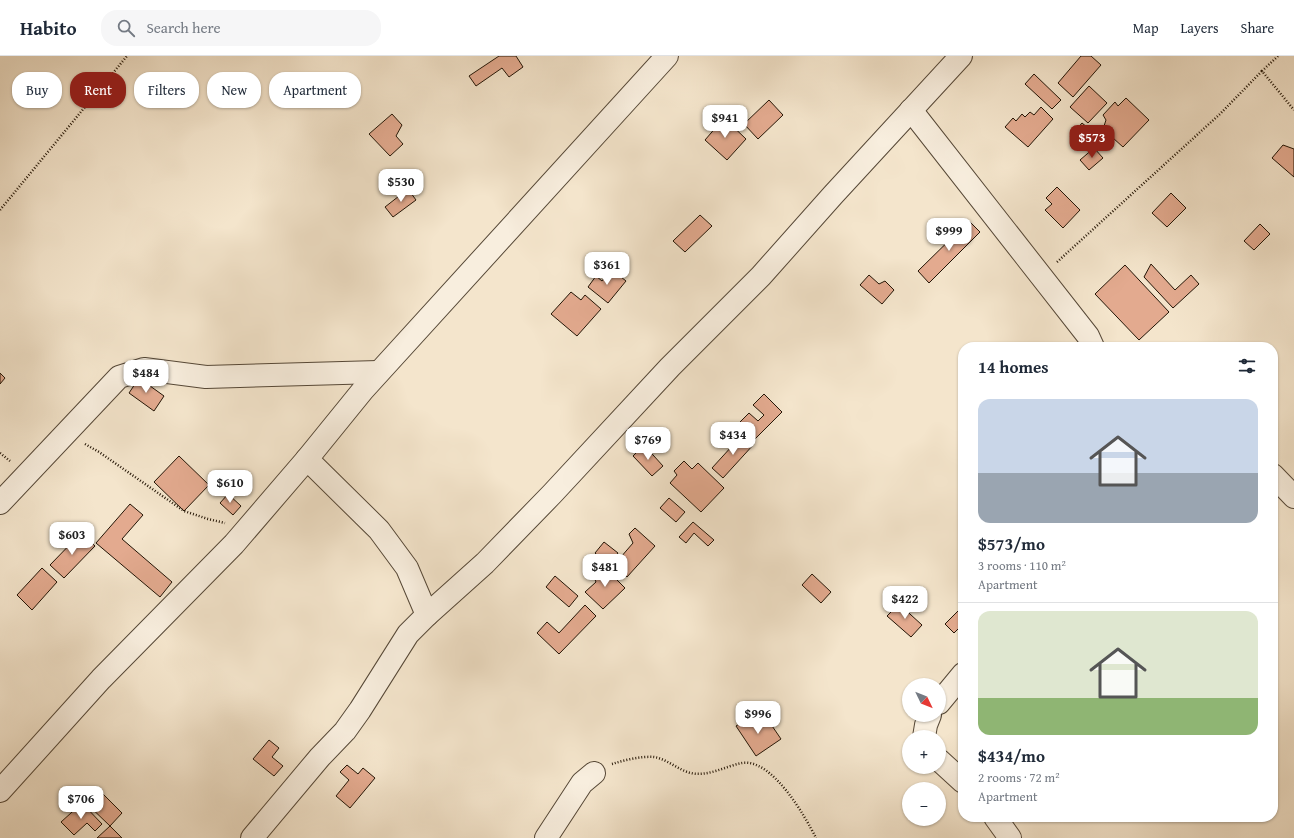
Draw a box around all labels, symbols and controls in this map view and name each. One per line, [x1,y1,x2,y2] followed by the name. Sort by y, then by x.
[101,10,381,46] search box
[20,14,77,42] text: Habito
[115,17,137,39] icon: search
[147,17,221,38] text: Search here
[1133,18,1159,38] text: Map
[1181,18,1219,38] text: Layers
[1241,18,1274,38] text: Share
[12,72,62,108] chip: Buy
[70,72,126,108] chip: Rent
[134,72,199,108] chip: Filters
[207,72,261,108] chip: New
[269,72,361,108] chip: Apartment
[701,105,749,139] pin: $941
[712,108,738,127] text: $941
[1068,125,1116,159] pin: $573
[1079,128,1105,147] text: $573
[377,169,425,203] pin: $530
[388,172,414,191] text: $530
[925,218,973,252] pin: $999
[936,221,962,240] text: $999
[583,252,631,286] pin: $361
[594,255,620,274] text: $361
[978,354,1049,379] text: 14 homes
[1236,355,1258,377] icon: filters
[122,360,170,394] pin: $484
[133,363,159,382] text: $484
[709,422,757,456] pin: $434
[720,425,746,444] text: $434
[1082,425,1154,497] icon: home
[624,427,672,461] pin: $769
[635,430,661,449] text: $769
[206,470,254,504] pin: $610
[217,473,243,492] text: $610
[48,522,96,556] pin: $603
[59,525,85,544] text: $603
[978,531,1045,556] text: $573/mo
[581,554,629,588] pin: $481
[978,556,1066,575] text: 3 rooms · 110 m²
[592,557,618,576] text: $481
[978,575,1038,594] text: Apartment
[881,586,929,620] pin: $422
[892,589,918,608] text: $422
[1082,637,1154,709] icon: home
[902,678,946,722] north arrow
[902,678,946,826] map controls
[734,701,782,735] pin: $996
[745,704,771,723] text: $996
[902,730,946,774] button: +
[978,743,1045,768] text: $434/mo
[978,768,1060,787] text: 2 rooms · 72 m²
[902,782,946,826] button: −
[57,786,105,820] pin: $706
[978,787,1038,806] text: Apartment
[68,789,94,808] text: $706

